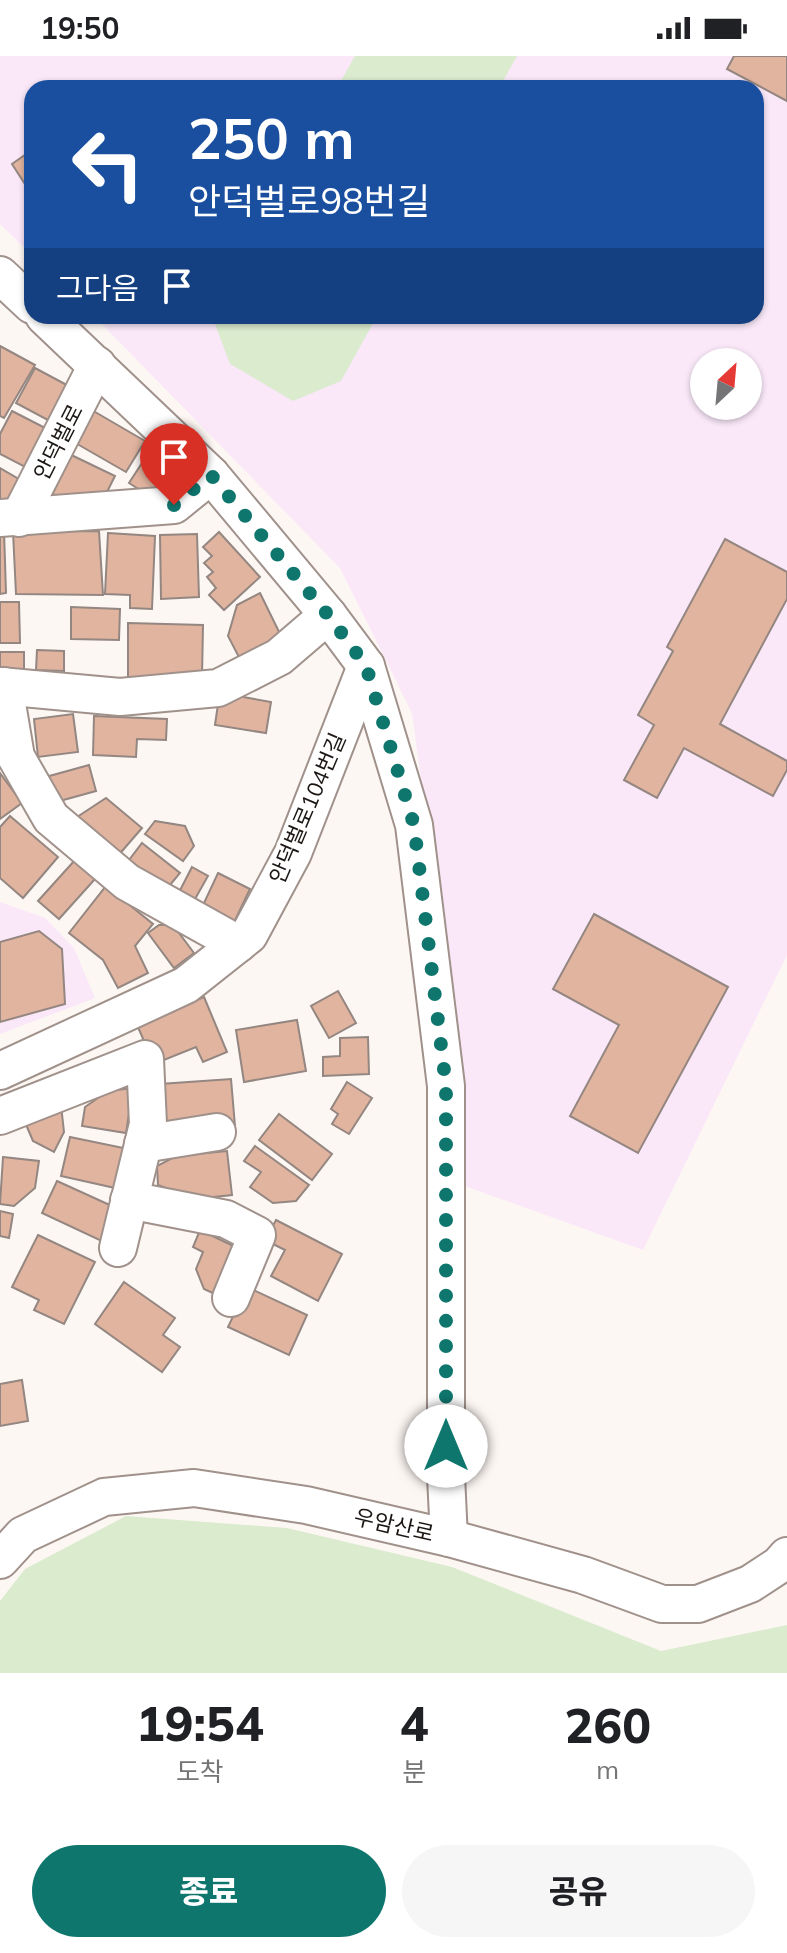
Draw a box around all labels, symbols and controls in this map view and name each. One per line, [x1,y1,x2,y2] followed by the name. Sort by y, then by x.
[40,9,119,47] text: 19:50
[188,103,355,173] text: 250 m
[56,112,160,216] icon: left
[188,178,430,223] text: 안덕벌로98번길
[155,264,199,308] icon: arrive
[56,269,139,307] text: 그다음
[690,348,762,420] north arrow
[690,348,762,420] map controls
[27,400,89,484] street label: 안덕벌로
[140,423,208,505] pin
[152,435,196,479] icon: arrive
[263,728,351,888] street label: 안덕벌로104번길
[404,1404,488,1488] position arrow
[351,1502,437,1548] street label: 우암산로
[136,1693,264,1753] text: 19:54
[400,1693,429,1753] text: 4
[565,1695,651,1755] text: 260
[596,1753,619,1786] text: m
[176,1755,224,1788] text: 도착
[402,1755,426,1788] text: 분
[32,1845,386,1937] button: 종료
[402,1845,755,1937] button: 공유

